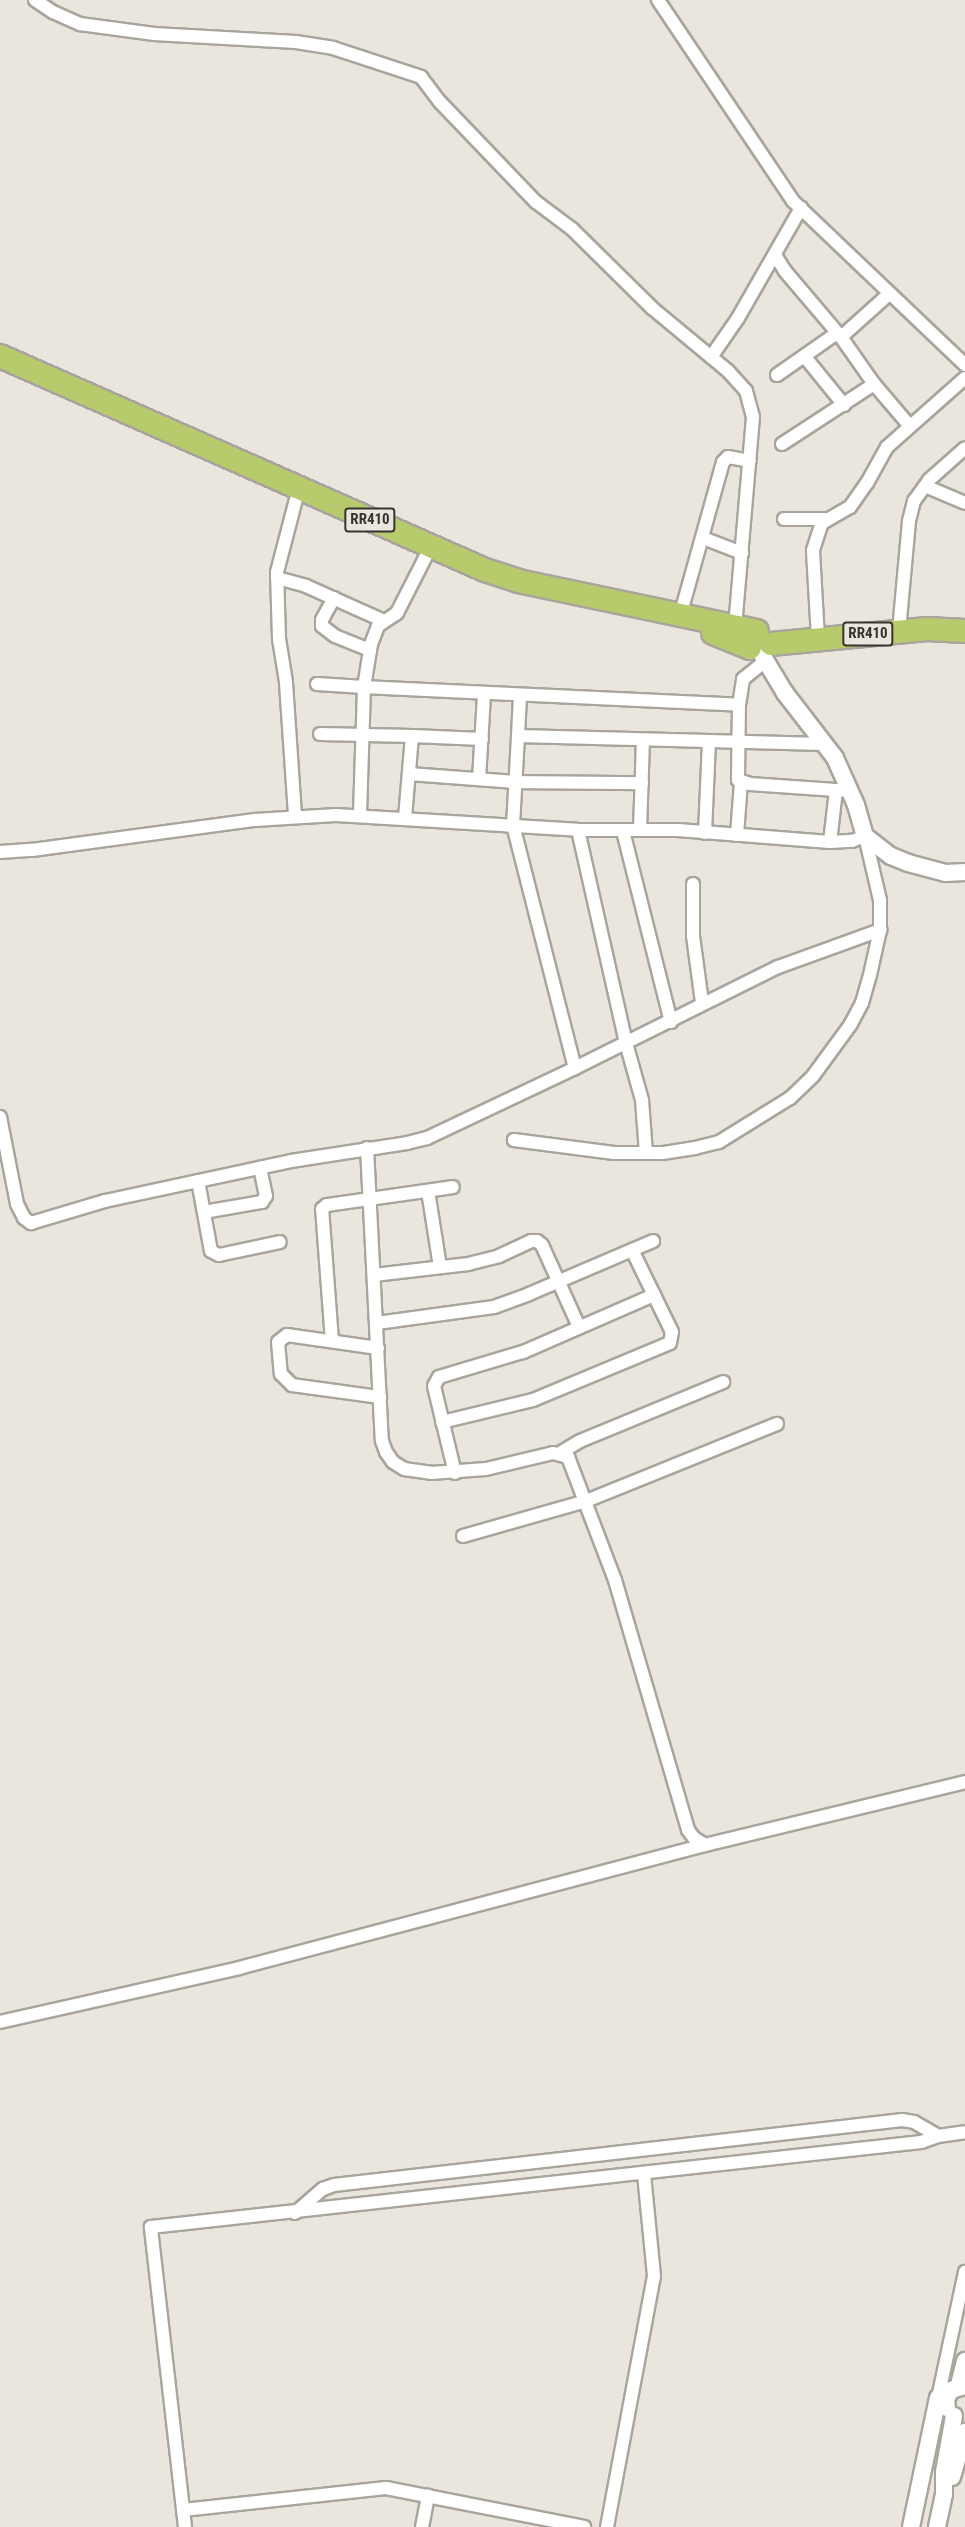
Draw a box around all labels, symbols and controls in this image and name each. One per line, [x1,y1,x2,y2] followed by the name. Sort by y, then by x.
[343,508,397,532] road number: RR410
[841,622,895,646] road number: RR410

